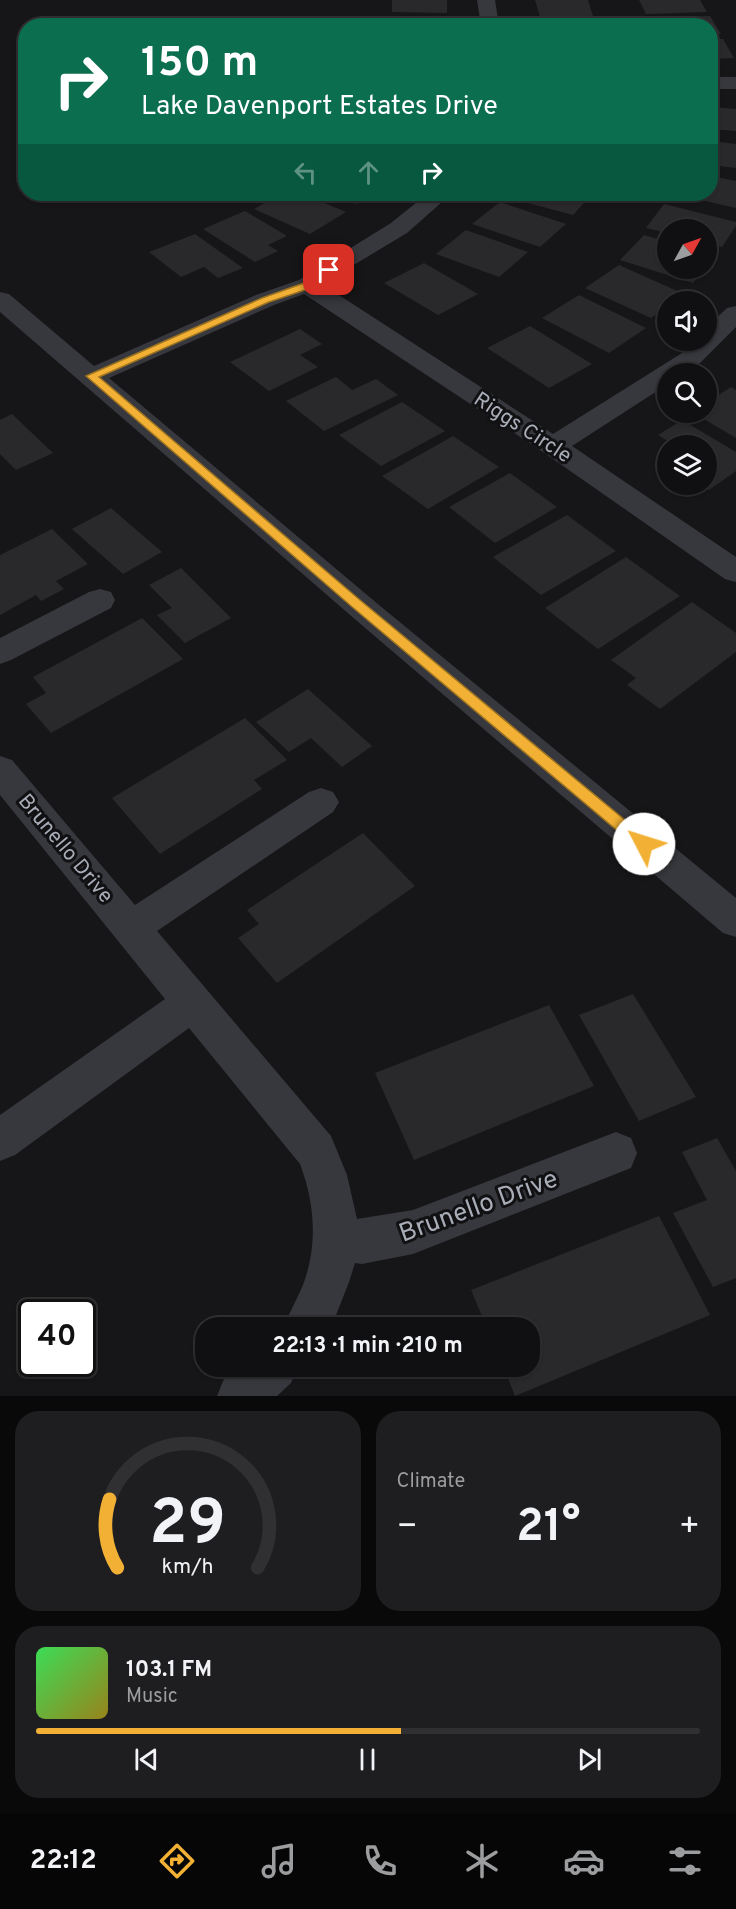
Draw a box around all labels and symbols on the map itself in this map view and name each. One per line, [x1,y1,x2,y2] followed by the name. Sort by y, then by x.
[657,219,717,279] north arrow
[303,244,354,295] pin
[468,387,576,470] street label: Riggs Circle
[11,789,118,909] street label: Brunello Drive
[612,812,676,876] position arrow
[395,1163,563,1251] street label: Brunello Drive
[18,1299,96,1377] speed limit sign: 40

